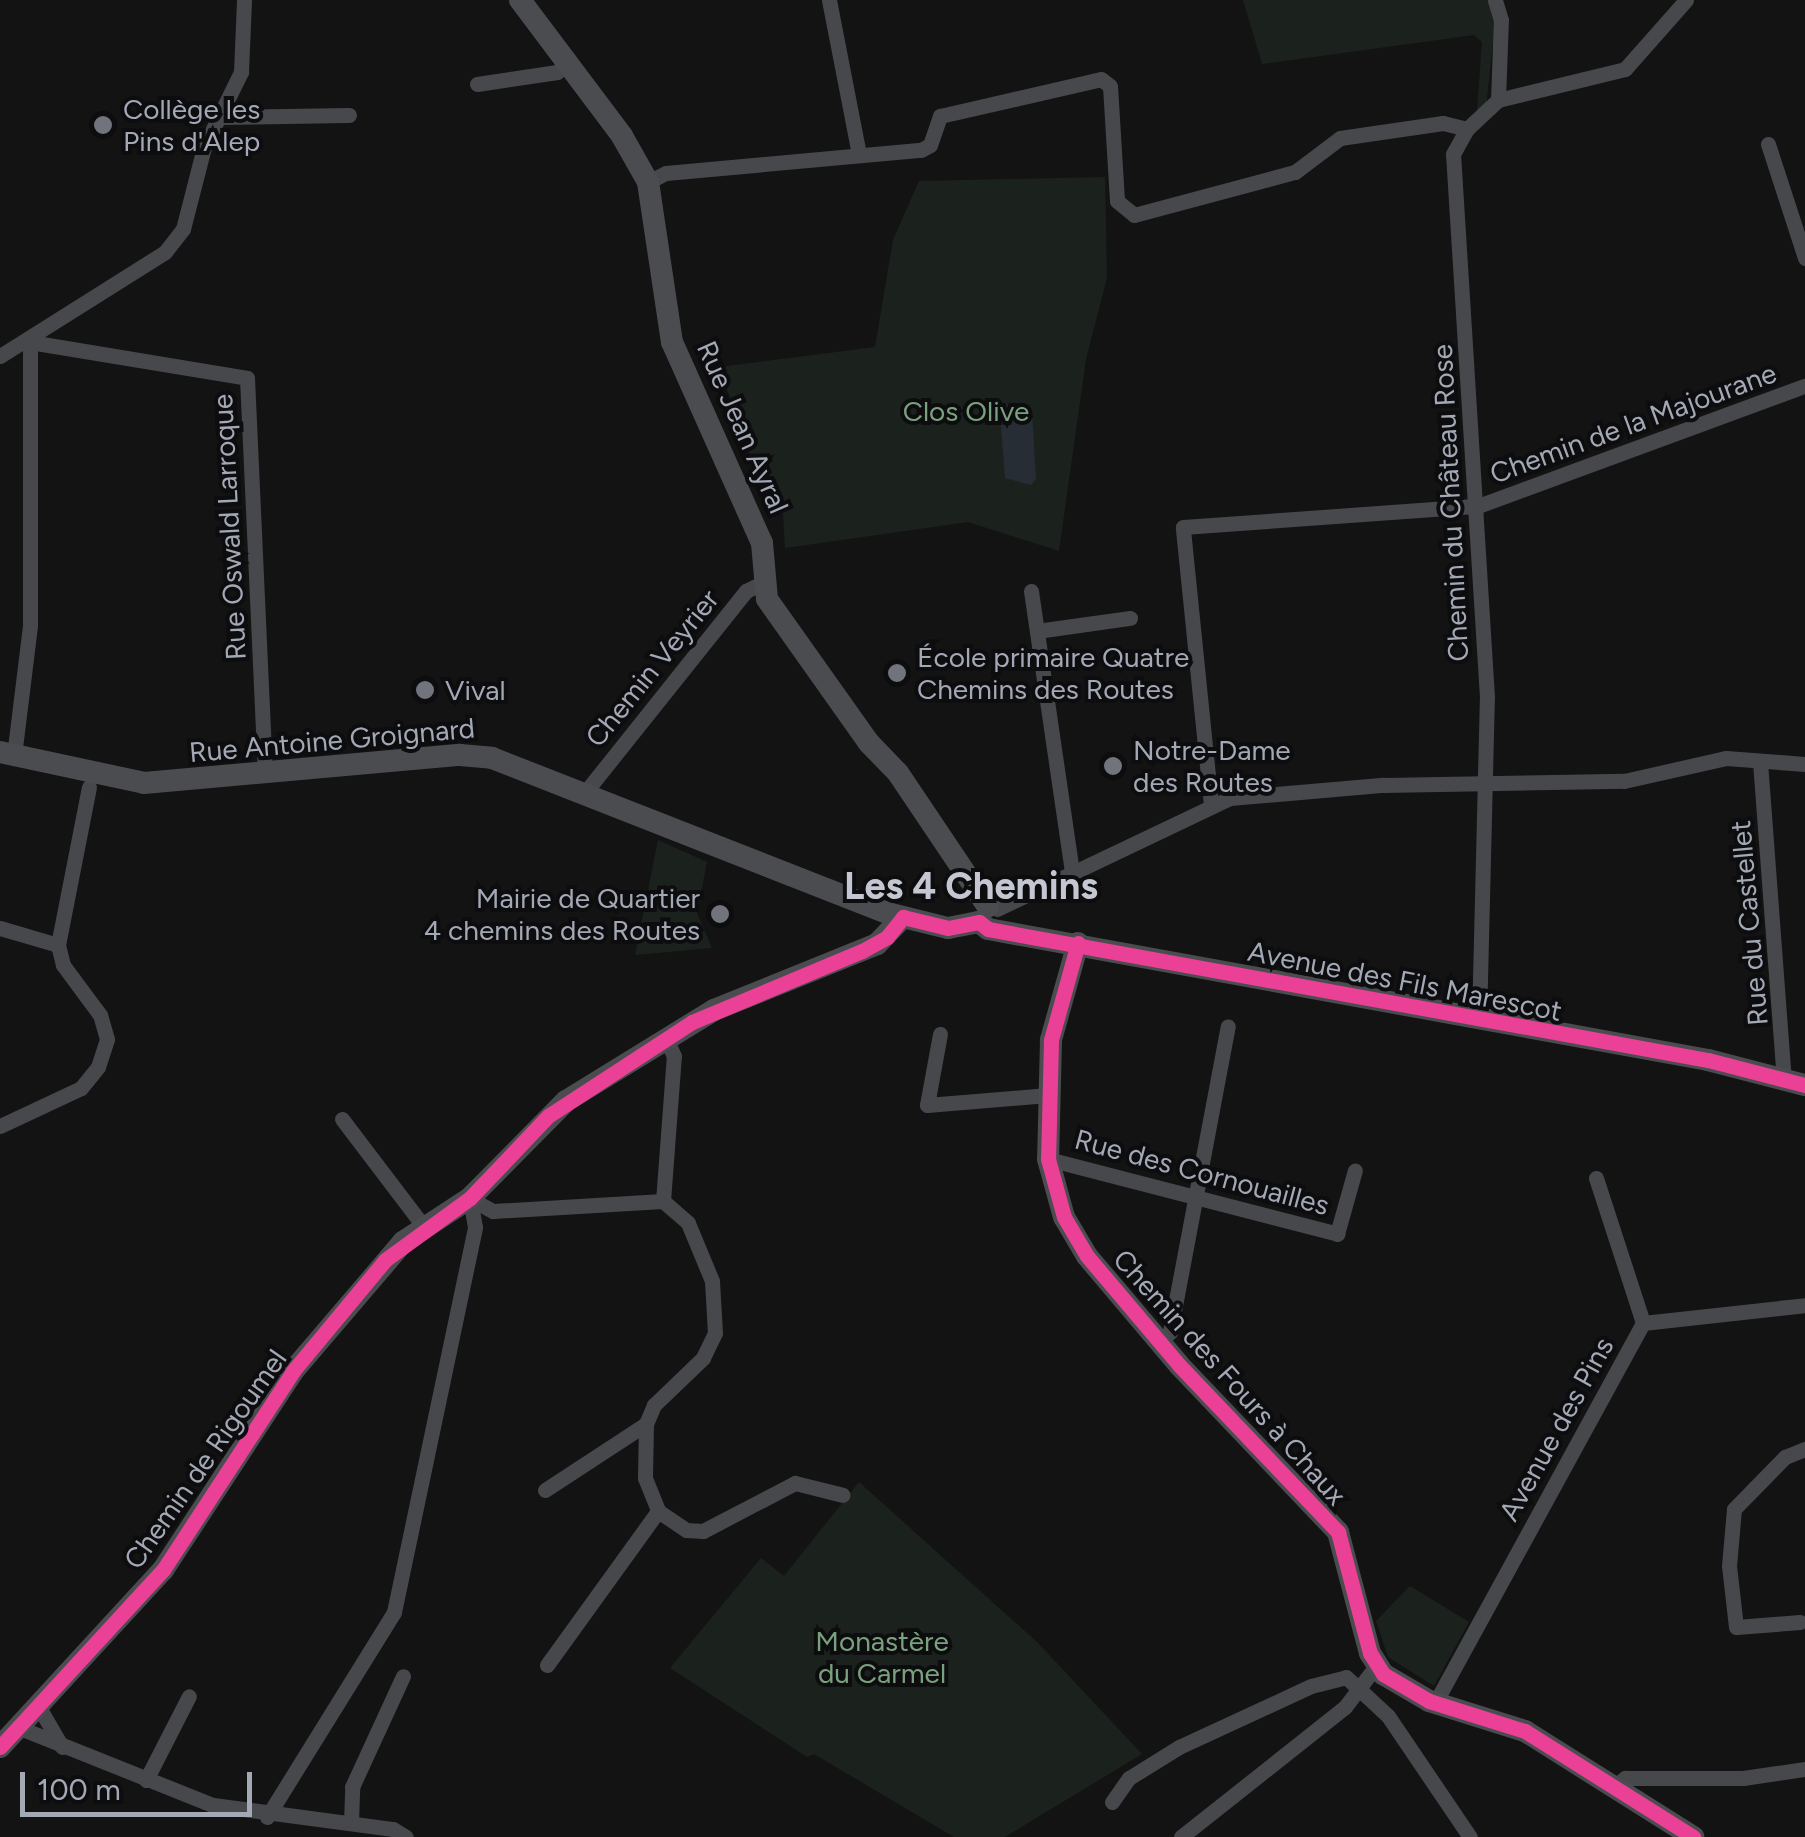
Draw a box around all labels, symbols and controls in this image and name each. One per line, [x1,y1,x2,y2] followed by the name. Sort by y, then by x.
[123,92,260,158] place label: Collège les Pins d'Alep
[92,114,114,136] marker: Collège les Pins d'Alep
[690,336,796,518] street label: Rue Jean Ayral
[1425,343,1475,663] street label: Chemin du Château Rose
[1485,356,1781,490] street label: Chemin de la Majourane
[205,393,253,661] street label: Rue Oswald Larroque
[903,394,1029,428] park label: Clos Olive
[578,583,726,753] street label: Chemin Veyrier
[917,640,1189,706] place label: École primaire Quatre Chemins des Routes
[886,662,908,684] marker: École primaire Quatre Chemins des Routes
[445,673,506,707] place label: Vival
[414,679,436,701] marker: Vival
[188,711,476,769] street label: Rue Antoine Groignard
[1133,733,1291,799] place label: Notre-Dame des Routes
[1102,755,1124,777] marker: Notre-Dame des Routes
[1723,819,1775,1027] street label: Rue du Castellet
[844,864,1098,910] district label: Les 4 Chemins
[424,881,700,947] place label: Mairie de Quartier 4 chemins des Routes
[709,903,731,925] marker: Mairie de Quartier 4 chemins des Routes
[1245,934,1565,1028] street label: Avenue des Fils Marescot
[1071,1122,1333,1222] street label: Rue des Cornouailles
[1106,1242,1354,1512] street label: Chemin des Fours à Chaux
[1492,1331,1620,1527] street label: Avenue des Pins
[117,1343,293,1575] street label: Chemin de Rigoumel
[815,1624,949,1690] park label: Monastère du Carmel
[25,1752,258,1814] scale bar
[37,1771,121,1808] text: 100 m

